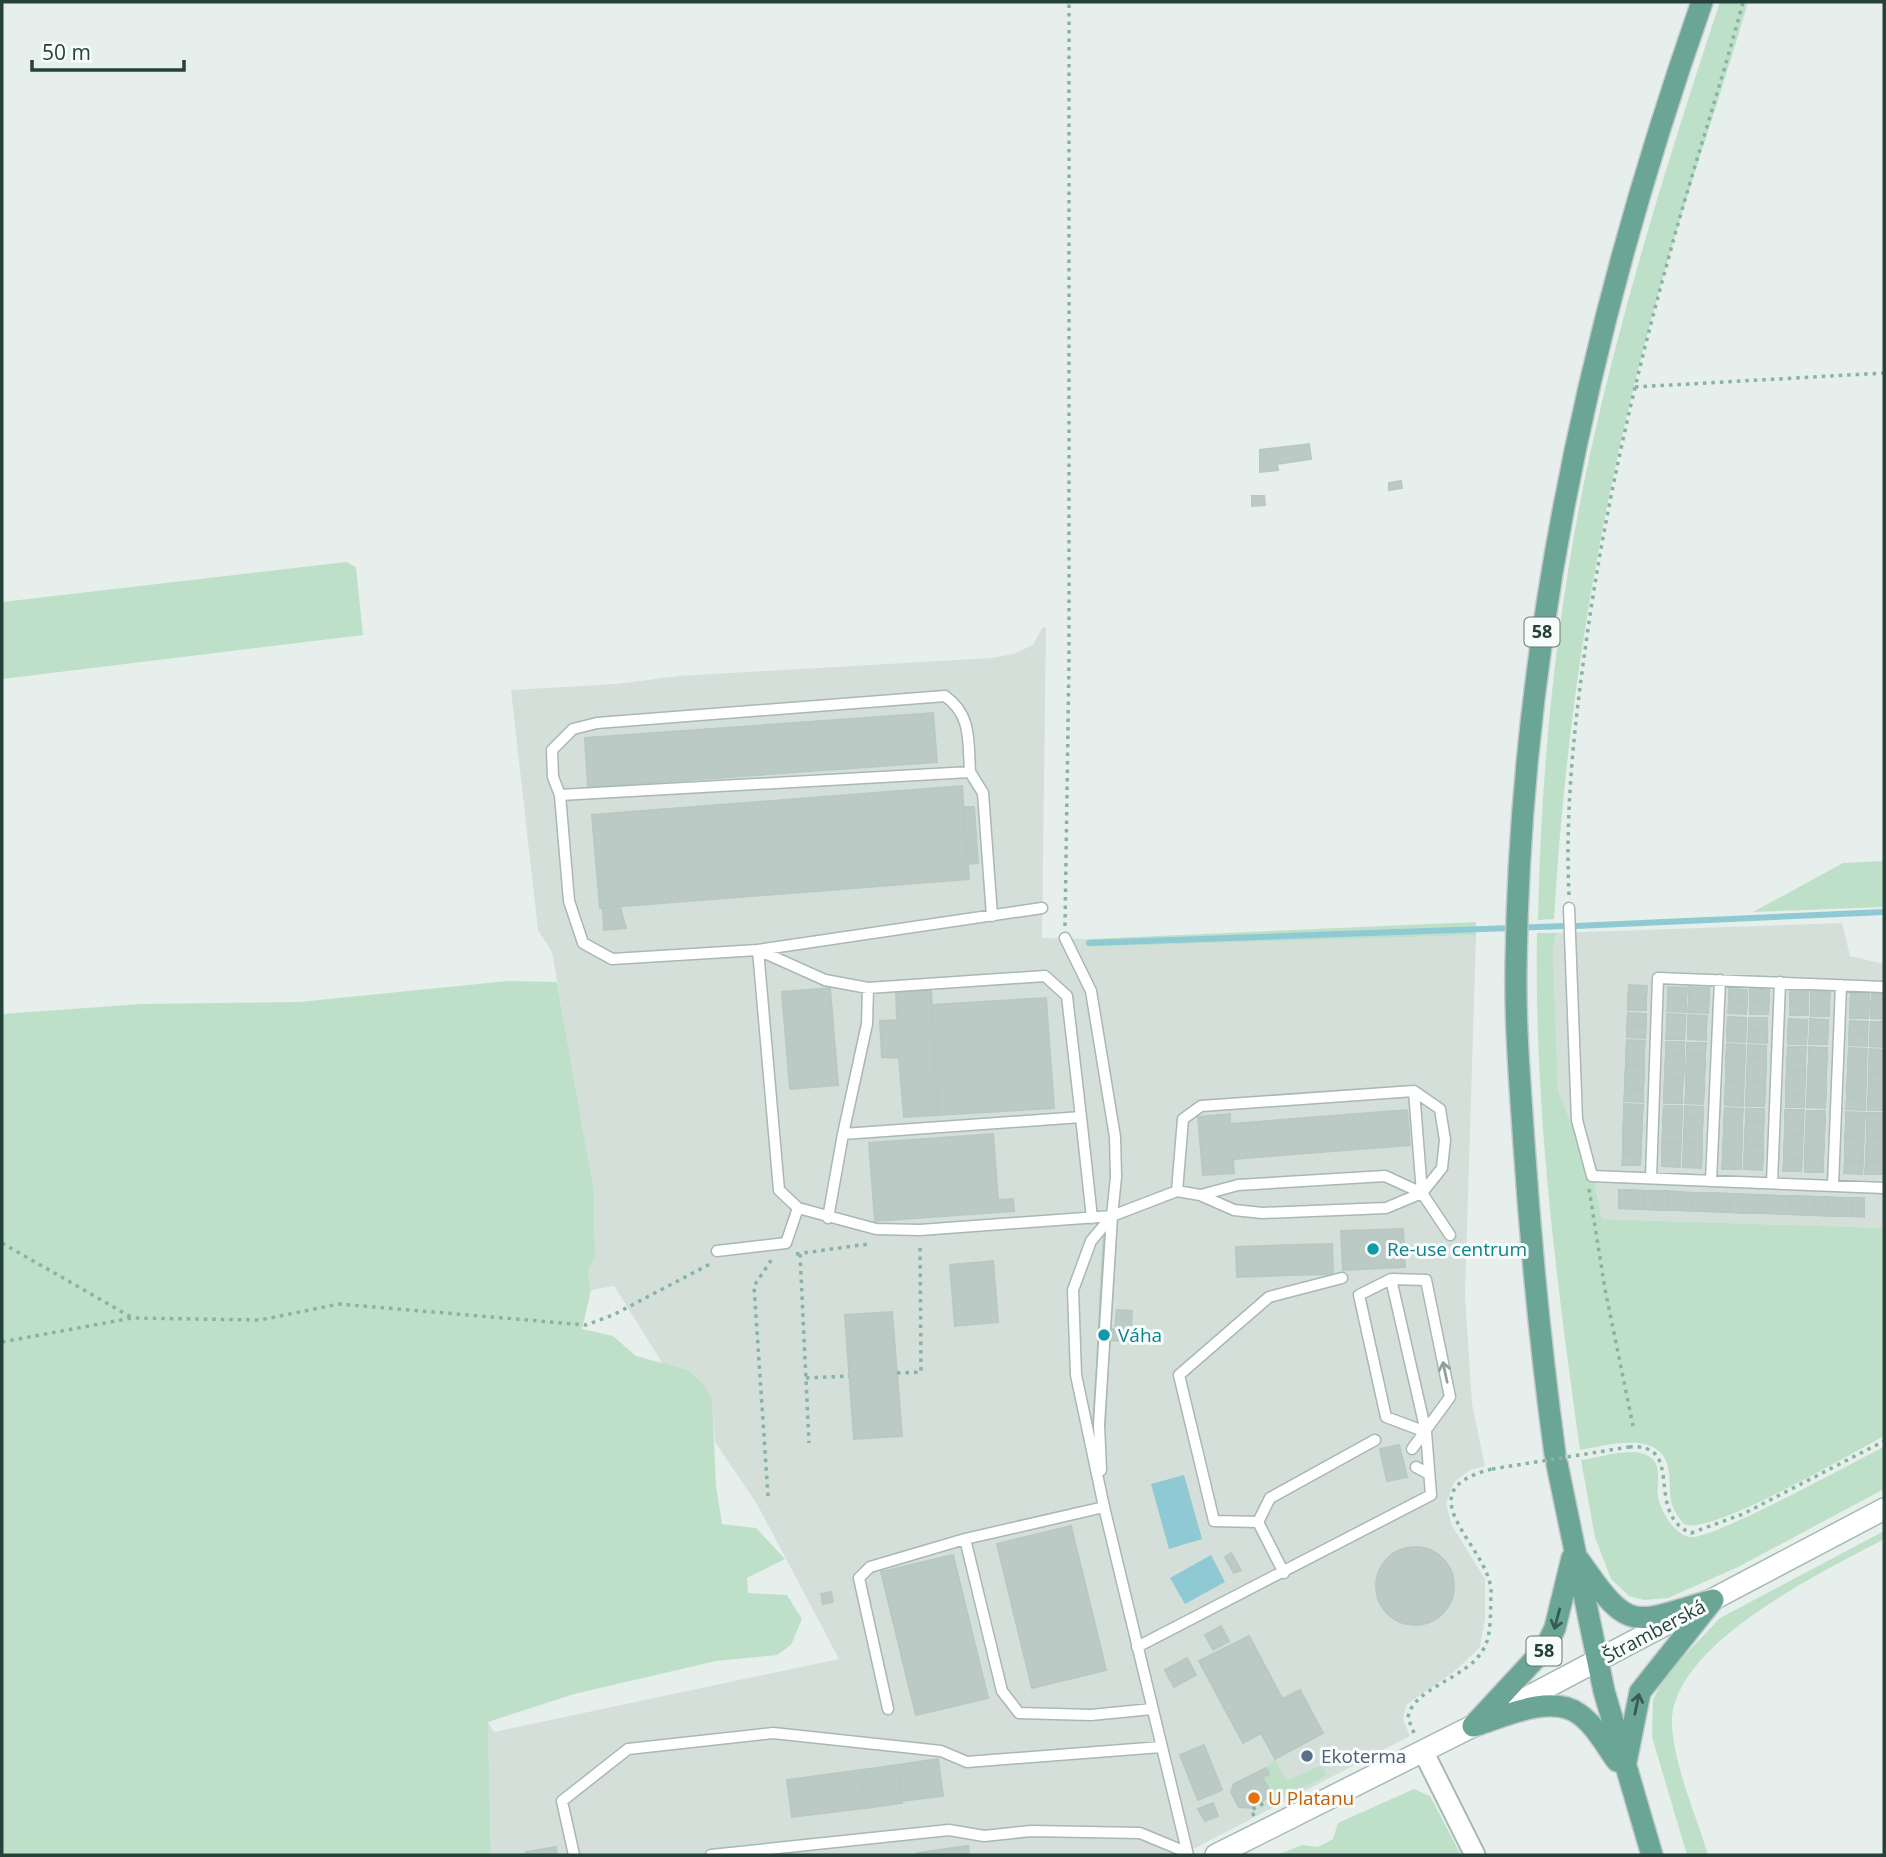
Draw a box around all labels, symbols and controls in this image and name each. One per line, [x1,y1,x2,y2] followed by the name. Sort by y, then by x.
[32,28,184,72] scale bar
[42,38,91,66] text: 50 m
[1524,618,1560,646] road number: 58
[1387,1236,1527,1262] place label: Re-use centrum
[1365,1241,1381,1257] marker: Re-use centrum
[1118,1322,1162,1348] place label: Váha
[1096,1327,1112,1343] marker: Váha
[1438,1361,1452,1384] one-way arrow
[1598,1593,1710,1669] street label: Štramberská
[1550,1607,1563,1630] one-way arrow
[1526,1636,1562,1666] road number: 58
[1630,1693,1644,1716] one-way arrow
[1321,1743,1406,1769] place label: Ekoterma
[1299,1748,1315,1764] marker: Ekoterma
[1268,1785,1354,1811] place label: U Platanu
[1246,1790,1262,1806] marker: U Platanu

